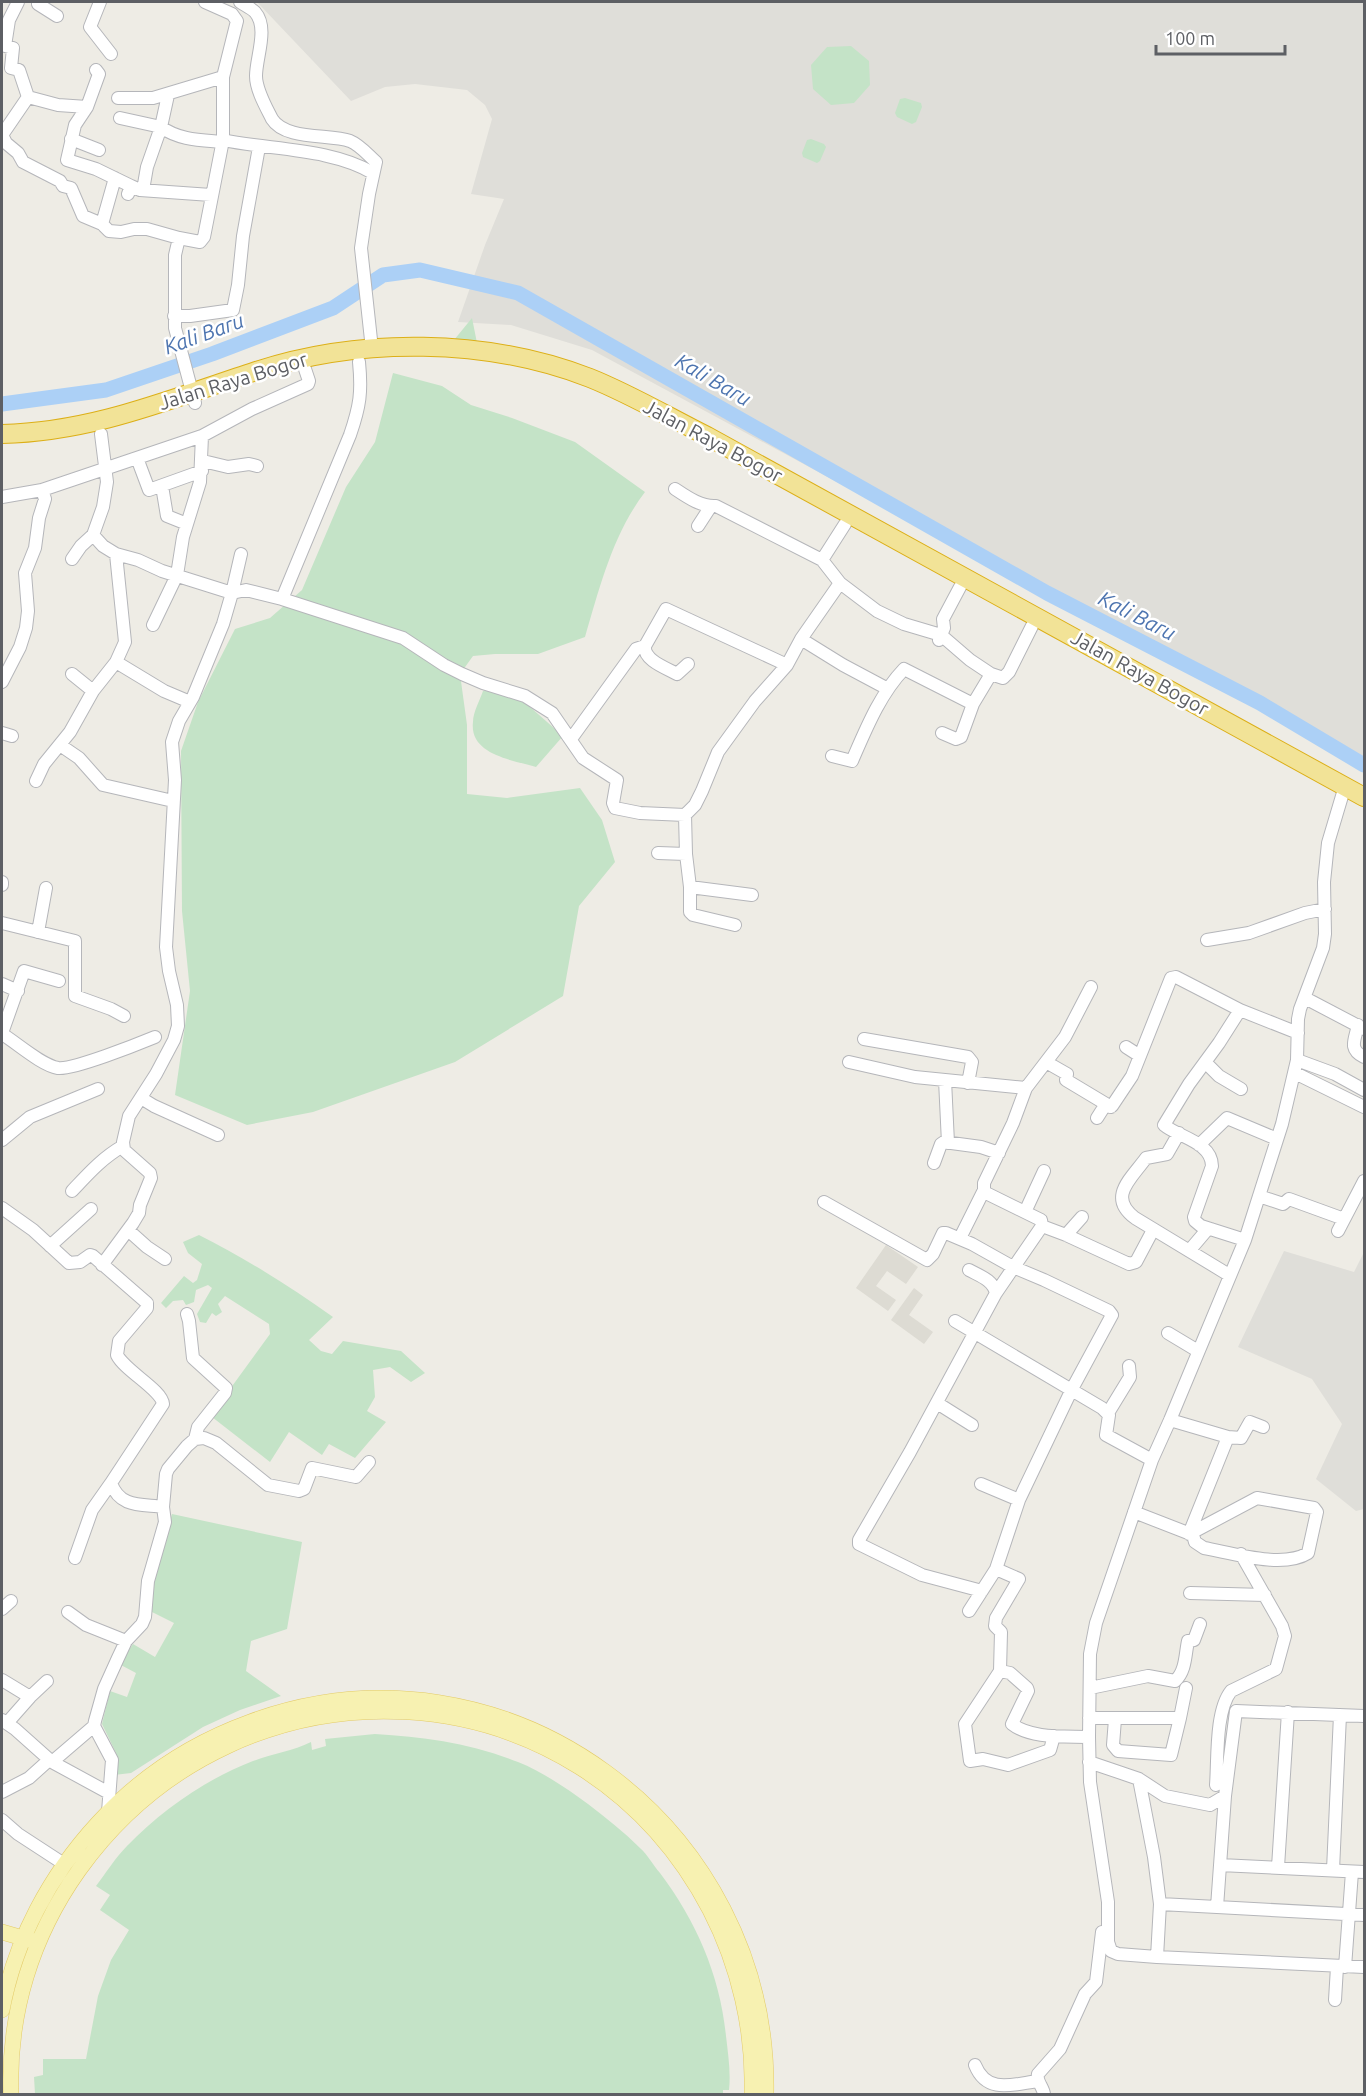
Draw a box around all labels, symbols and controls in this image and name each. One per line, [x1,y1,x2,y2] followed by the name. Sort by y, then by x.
[1156,18,1285,56] scale bar
[1165,28,1215,48] text: 100 m
[160,308,247,359] water label: Kali Baru
[156,347,310,414] street label: Jalan Raya Bogor
[671,348,756,410] water label: Kali Baru
[640,394,787,487] street label: Jalan Raya Bogor
[1095,586,1180,645] water label: Kali Baru
[1067,625,1214,720] street label: Jalan Raya Bogor

